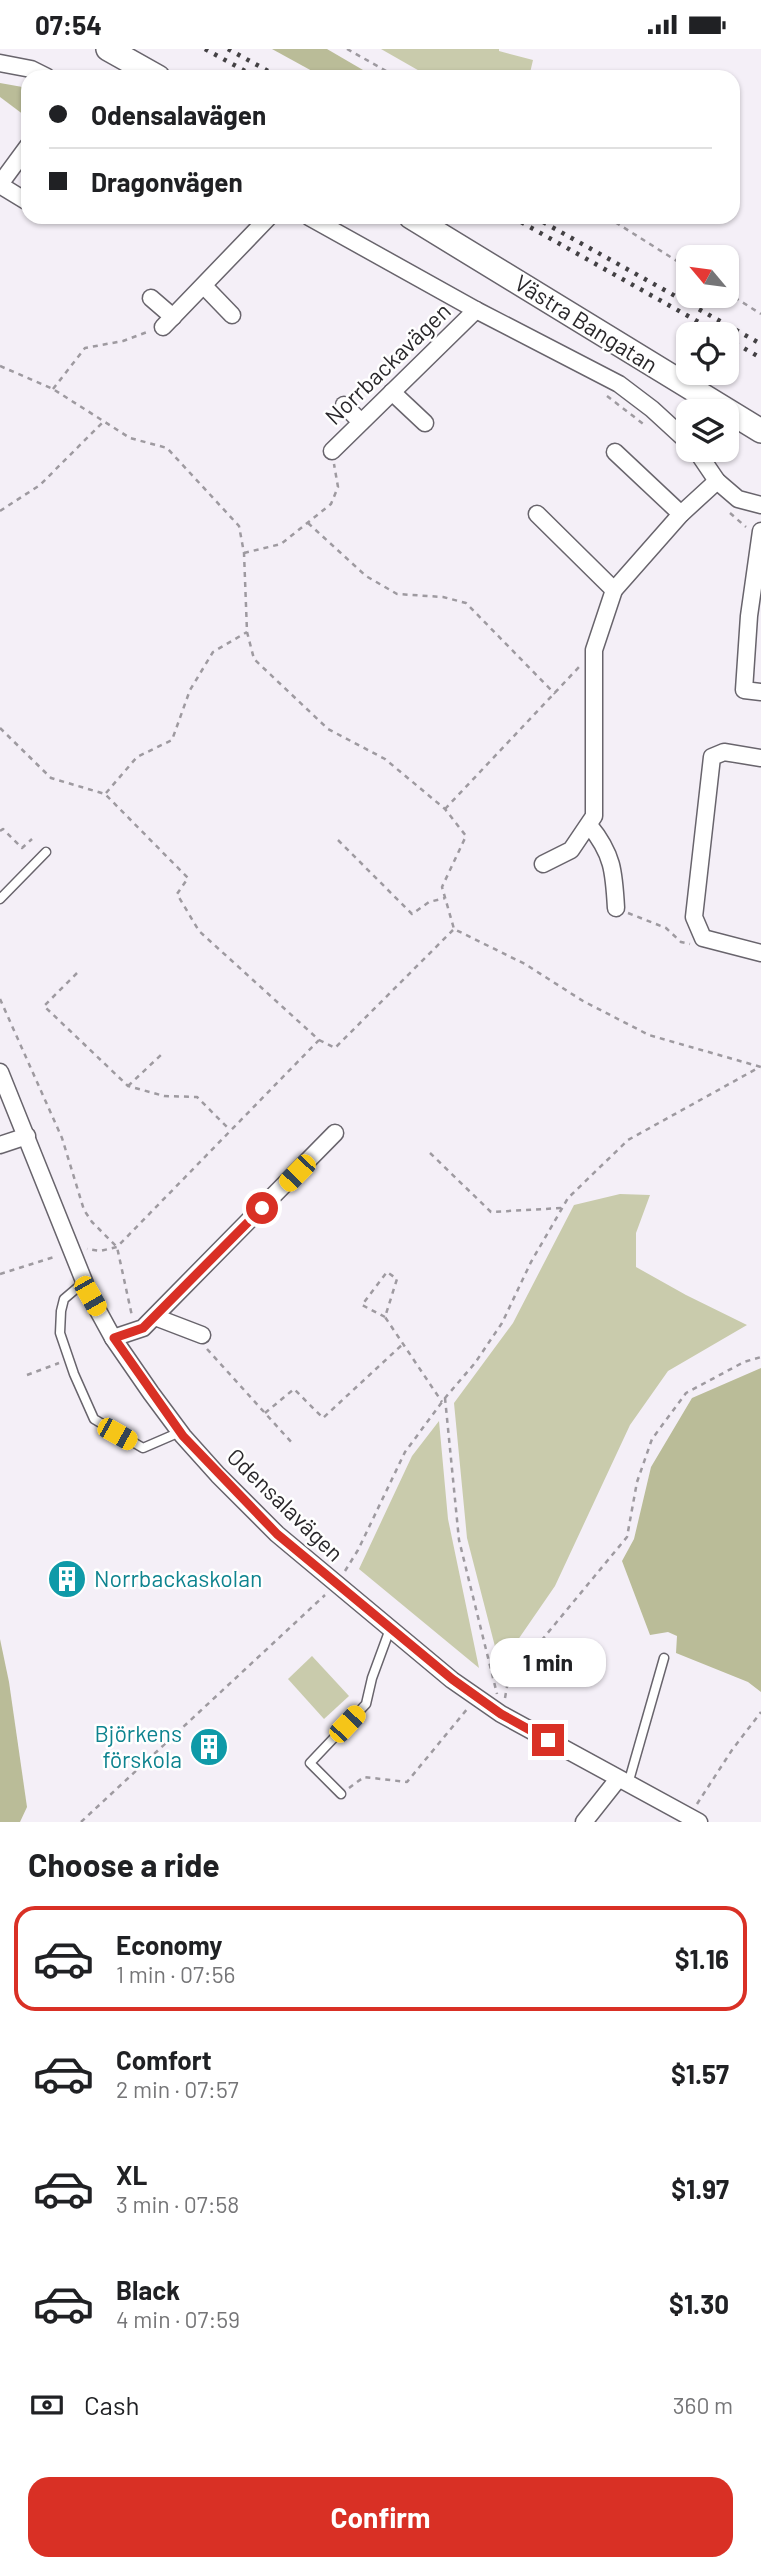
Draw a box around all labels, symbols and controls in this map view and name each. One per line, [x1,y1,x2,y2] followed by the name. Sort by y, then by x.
[35,9,102,40] text: 07:54
[91,99,266,130] text: Odensalavägen
[91,166,243,197] text: Dragonvägen
[676,245,738,308] north arrow
[676,245,739,462] map controls
[510,268,663,378] street label: Västra Bangatan
[319,296,456,430] street label: Norrbackavägen
[676,322,739,385] button: locate
[676,399,739,462] button: layers
[275,1151,320,1195] car
[246,1192,278,1224] route start
[71,1273,110,1319] car
[94,1415,141,1453] car
[222,1442,350,1567] street label: Odensalavägen
[46,1558,88,1600] building icon: Norrbackaskolan
[94,1564,262,1592] place label: Norrbackaskolan
[490,1639,606,1687] callout: 1 min
[523,1648,573,1676] text: 1 min
[325,1701,370,1747] car
[94,1719,182,1773] place label: Björkens förskola
[532,1724,564,1756] route end
[188,1726,230,1768] building icon: Björkens förskola
[28,1845,220,1883] text: Choose a ride
[32,1927,95,1990] icon: car
[116,1929,222,1960] text: Economy
[675,1943,729,1974] text: $1.16
[116,1960,235,1988] text: 1 min · 07:56
[32,2042,95,2105] icon: car
[116,2044,212,2075] text: Comfort
[671,2058,729,2089] text: $1.57
[116,2075,239,2103] text: 2 min · 07:57
[32,2157,95,2220] icon: car
[116,2159,147,2190] text: XL
[671,2173,729,2204] text: $1.97
[116,2190,239,2218] text: 3 min · 07:58
[32,2272,95,2335] icon: car
[116,2274,180,2305] text: Black
[669,2288,729,2319] text: $1.30
[116,2305,240,2333] text: 4 min · 07:59
[28,2386,66,2424] icon: cash
[84,2389,139,2420] text: Cash
[673,2391,733,2419] text: 360 m
[28,2477,733,2557] button: Confirm

